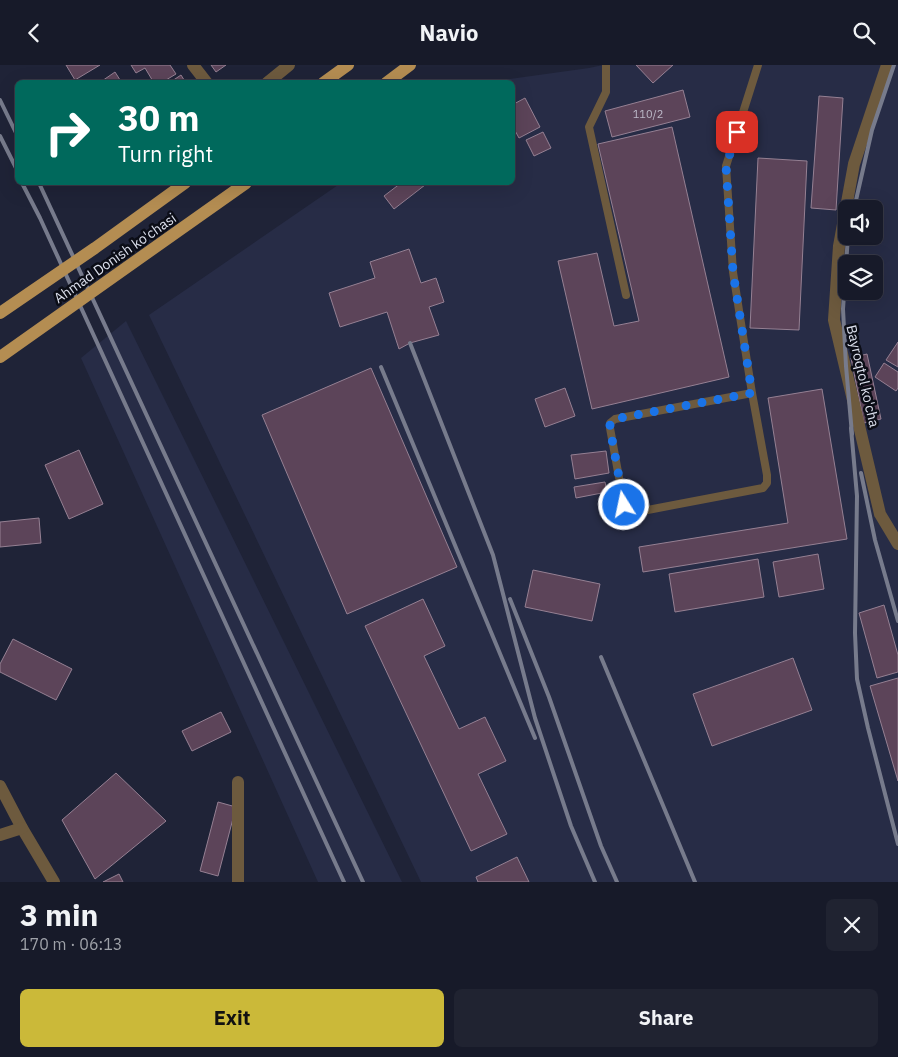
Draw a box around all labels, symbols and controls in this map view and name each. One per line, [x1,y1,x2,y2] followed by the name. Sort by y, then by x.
[420,18,478,47] text: Navio
[20,19,48,47] icon: back
[850,19,878,47] icon: search
[118,95,200,141] text: 30 m
[35,100,100,165] icon: right
[633,107,663,121] house number: 110/2
[716,111,758,153] pin
[723,118,751,146] icon: arrive
[118,139,213,168] text: Turn right
[838,200,883,300] map controls
[838,200,883,245] button: sound
[50,209,180,307] street label: Ahmad Donish ko'chasi
[838,255,883,300] button: layers
[842,323,884,430] street label: Bayroqtol ko'cha
[597,478,649,530] position arrow
[20,895,98,934] text: 3 min
[826,899,878,951] button: close
[20,934,122,954] text: 170 m · 06:13
[20,989,444,1047] button: Exit
[454,989,878,1047] button: Share

